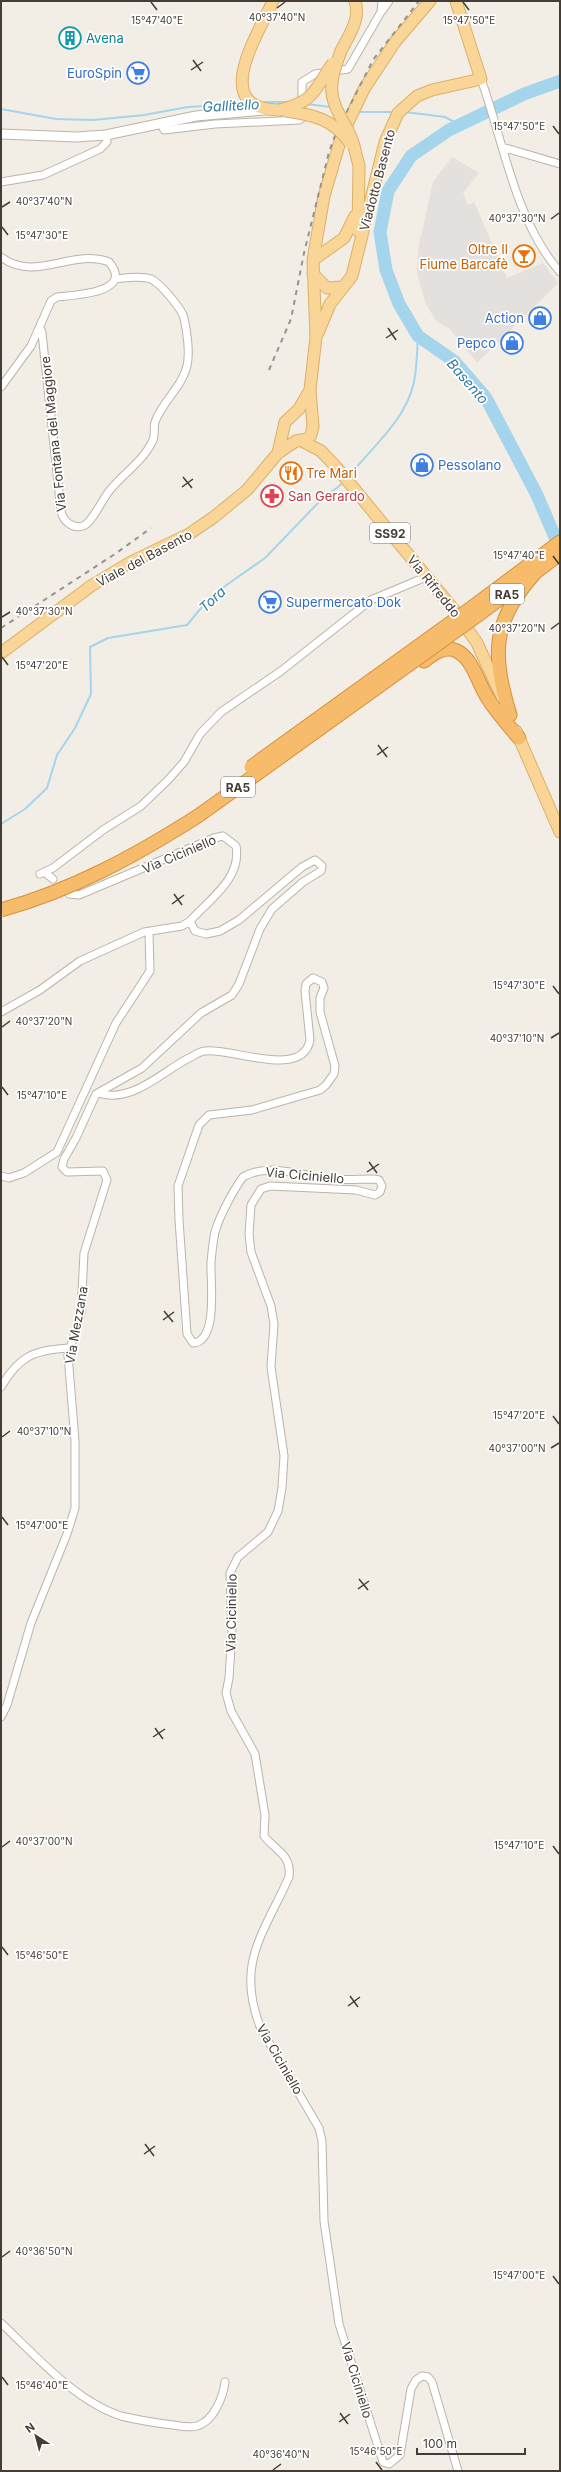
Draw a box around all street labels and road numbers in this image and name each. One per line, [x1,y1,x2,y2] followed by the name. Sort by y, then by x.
[356,127,398,233] street label: Viadotto Basento
[37,355,69,513] street label: Via Fontana del Maggiore
[370,523,410,543] road number: SS92
[93,526,195,590] street label: Viale del Basento
[404,552,464,620] street label: Via Rifreddo
[490,584,524,604] road number: RA5
[221,777,255,797] road number: RA5
[140,831,219,877] street label: Via Ciciniello
[265,1164,345,1186] street label: Via Ciciniello
[61,1285,91,1365] street label: Via Mezzana
[222,1573,240,1653] street label: Via Ciciniello
[253,2021,307,2097] street label: Via Ciciniello
[338,2340,376,2420] street label: Via Ciciniello

